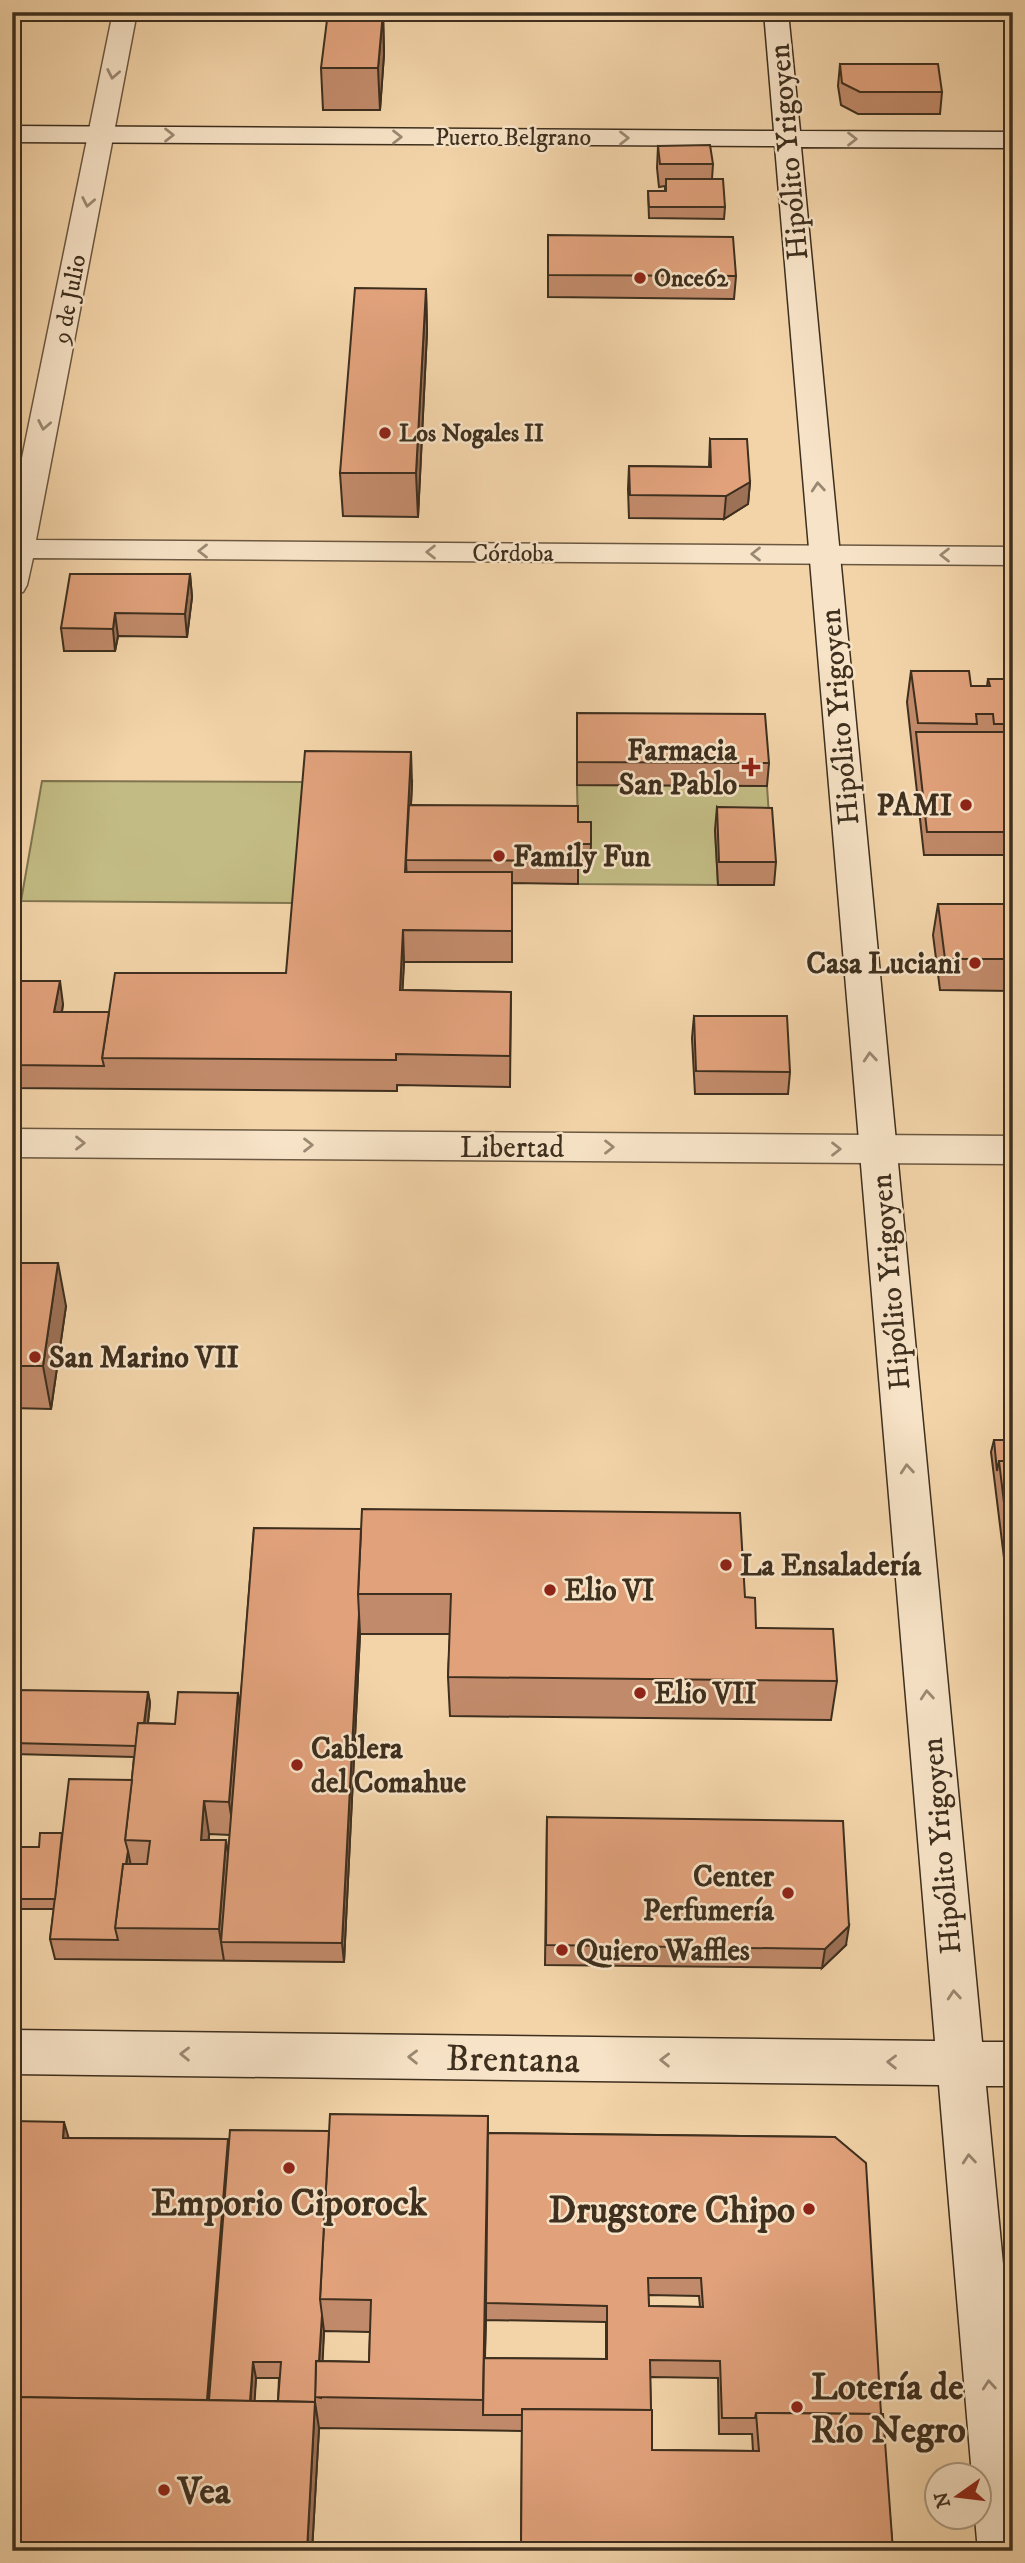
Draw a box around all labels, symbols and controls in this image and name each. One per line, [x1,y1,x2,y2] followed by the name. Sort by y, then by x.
[762,42,817,262] street label: Hipólito Yrigoyen
[107,67,122,79] one-way arrow
[435,123,591,153] street label: Puerto Belgrano
[165,127,175,143] one-way arrow
[392,129,403,144] one-way arrow
[620,130,630,146] one-way arrow
[847,131,858,147] one-way arrow
[81,196,96,208] one-way arrow
[46,252,93,347] street label: 9 de Julio
[654,264,729,294] place label: Once62
[632,270,648,286] marker: Once62
[37,419,52,431] one-way arrow
[399,419,544,449] place label: Los Nogales II
[377,425,393,441] marker: Los Nogales II
[811,481,826,492] one-way arrow
[472,539,555,569] street label: Córdoba
[197,543,208,558] one-way arrow
[425,544,435,560] one-way arrow
[750,546,761,562] one-way arrow
[939,547,949,563] one-way arrow
[813,607,868,827] street label: Hipólito Yrigoyen
[619,733,738,804] place label: Farmacia San Pablo
[743,759,759,775] marker: Farmacia San Pablo
[877,788,952,825] place label: PAMI
[958,797,974,813] marker: PAMI
[513,839,651,876] place label: Family Fun
[491,848,507,864] marker: Family Fun
[806,946,961,983] place label: Casa Luciani
[967,955,983,971] marker: Casa Luciani
[863,1051,878,1062] one-way arrow
[460,1130,564,1167] street label: Libertad
[76,1135,86,1151] one-way arrow
[303,1137,314,1153] one-way arrow
[604,1139,615,1155] one-way arrow
[832,1141,842,1157] one-way arrow
[864,1172,919,1392] street label: Hipólito Yrigoyen
[49,1340,239,1377] place label: San Marino VII
[27,1349,43,1365] marker: San Marino VII
[900,1463,915,1474] one-way arrow
[740,1548,923,1585] place label: La Ensaladería
[718,1557,734,1573] marker: La Ensaladería
[564,1573,654,1610] place label: Elio VI
[542,1582,558,1598] marker: Elio VI
[654,1676,757,1713] place label: Elio VII
[632,1685,648,1701] marker: Elio VII
[920,1689,935,1700] one-way arrow
[311,1731,467,1802] place label: Cablera del Comahue
[915,1736,970,1956] street label: Hipólito Yrigoyen
[289,1757,305,1773] marker: Cablera del Comahue
[643,1859,775,1930] place label: Center Perfumería
[780,1885,796,1901] marker: Center Perfumería
[576,1933,750,1970] place label: Quiero Waffles
[554,1942,570,1958] marker: Quiero Waffles
[947,1989,962,2000] one-way arrow
[446,2036,581,2085] street label: Brentana
[179,2046,190,2062] one-way arrow
[407,2049,418,2064] one-way arrow
[659,2052,670,2067] one-way arrow
[886,2054,897,2070] one-way arrow
[962,2153,977,2164] one-way arrow
[281,2160,297,2176] marker: Emporio Ciporock
[151,2181,428,2228] place label: Emporio Ciporock
[549,2188,795,2235] place label: Drugstore Chipo
[801,2201,817,2217] marker: Drugstore Chipo
[811,2365,966,2455] place label: Lotería de Río Negro
[982,2379,997,2390] one-way arrow
[789,2399,805,2415] marker: Lotería de Río Negro
[923,2462,993,2532] north arrow
[176,2469,232,2516] place label: Vea
[156,2482,172,2498] marker: Vea
[930,2489,956,2510] text: N

